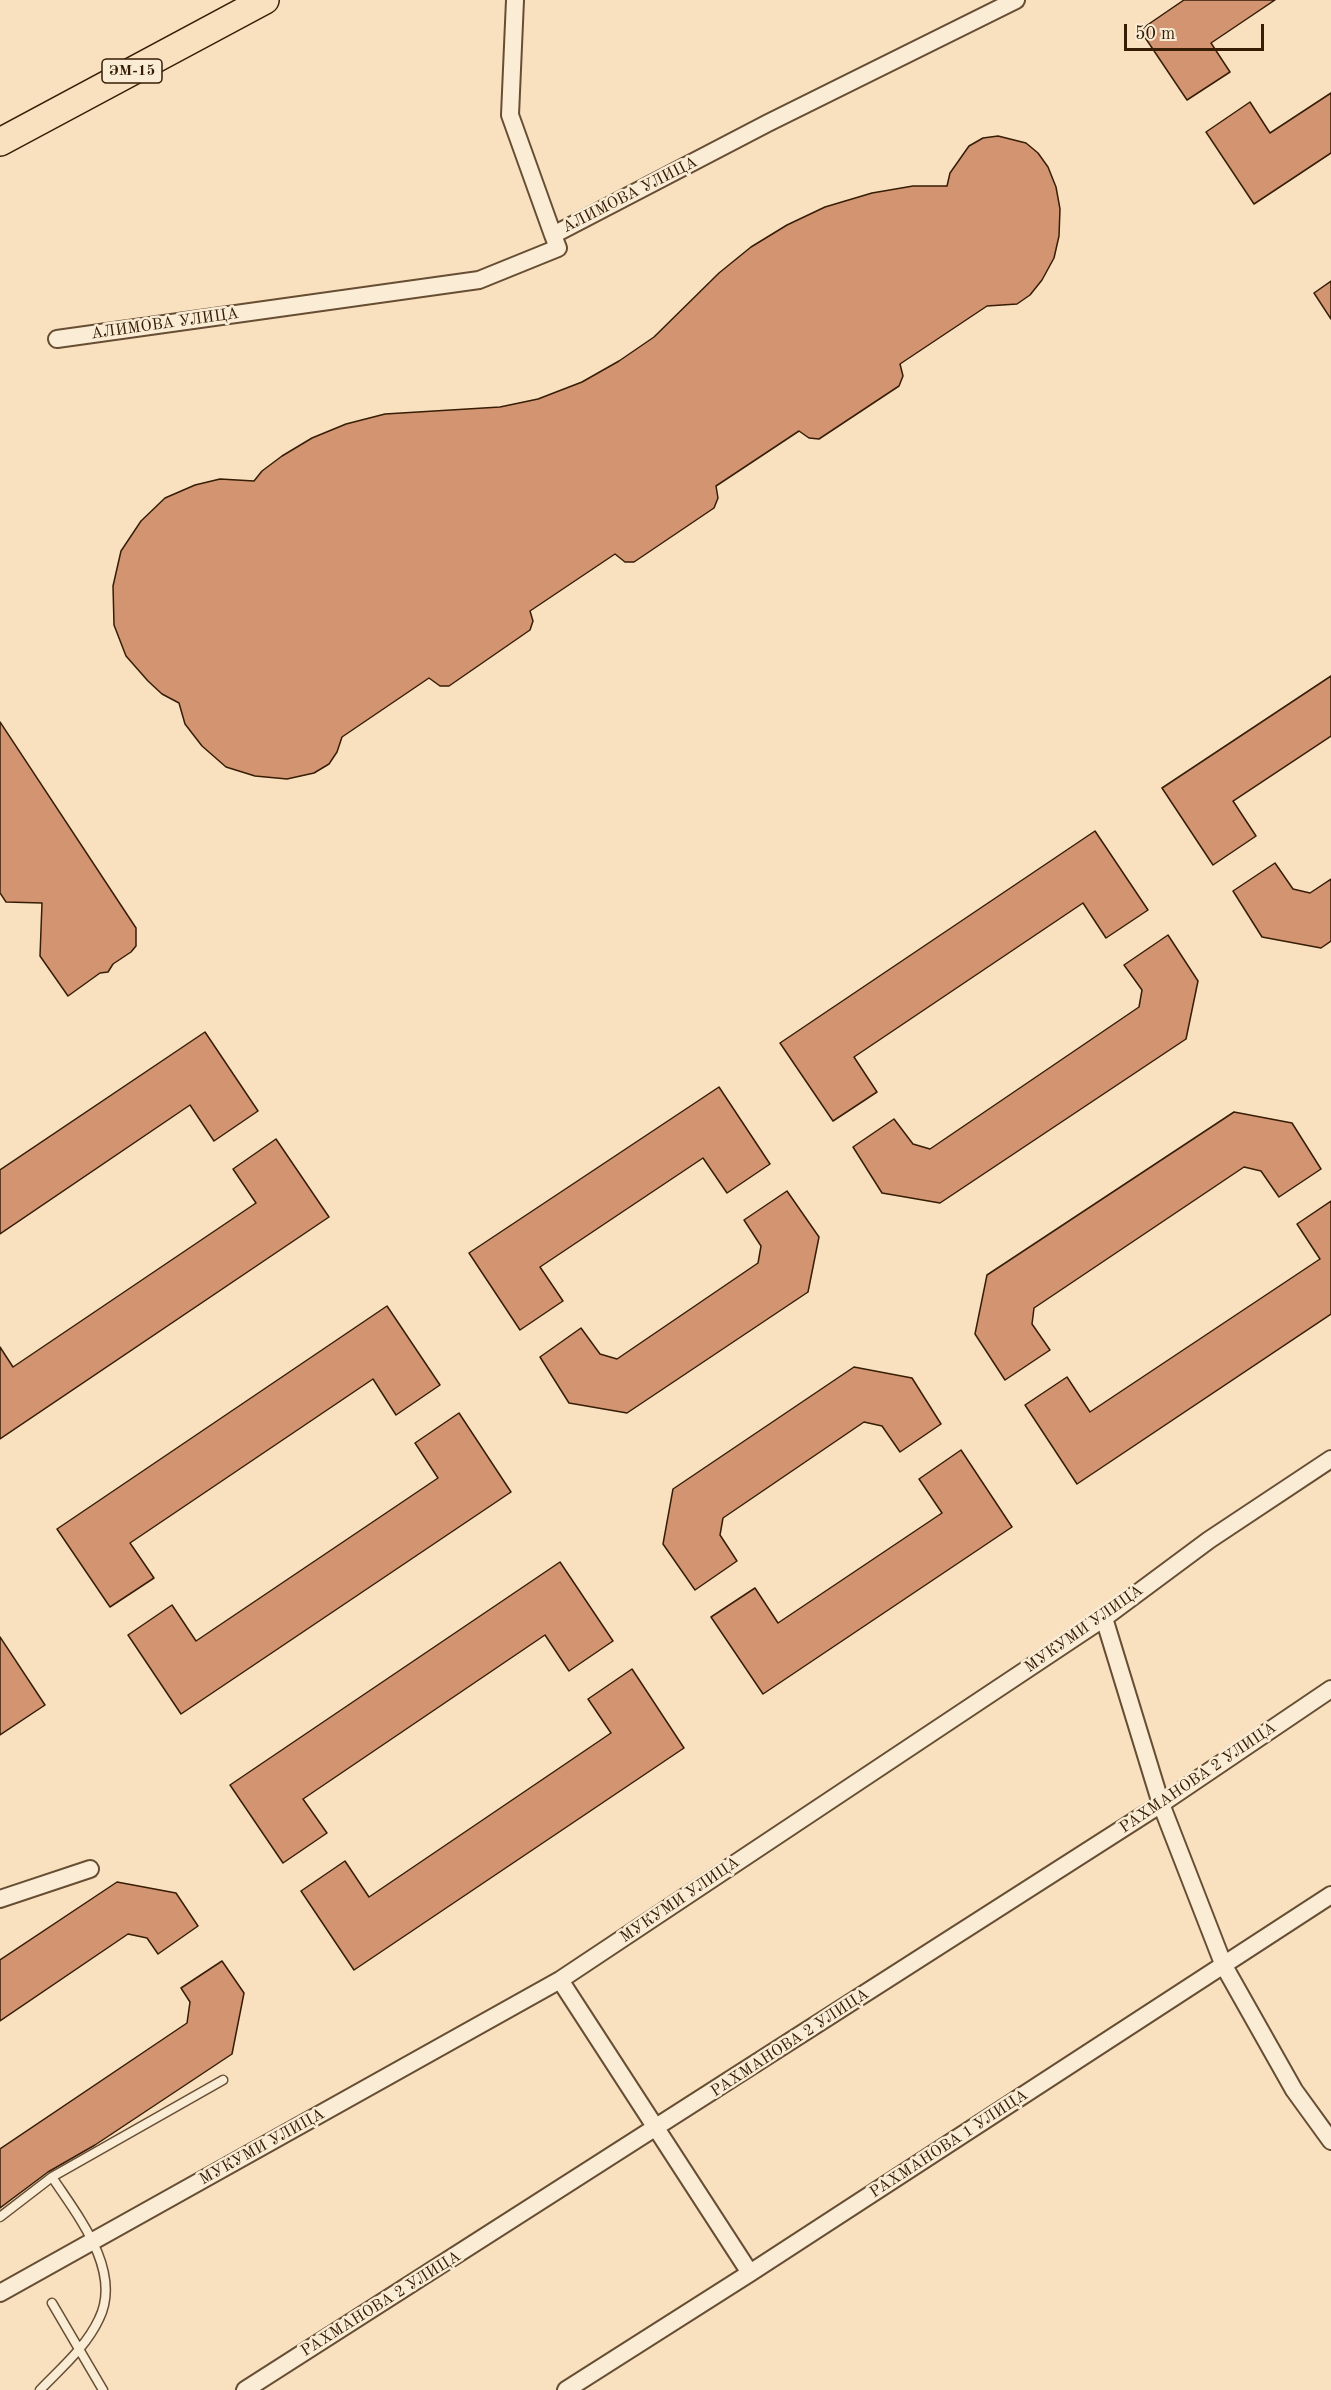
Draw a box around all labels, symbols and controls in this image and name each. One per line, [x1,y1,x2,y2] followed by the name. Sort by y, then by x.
[1127,12,1266,50] scale bar
[1135,25,1175,43] text: 50 m
[102,59,162,83] road number: ЭМ-15
[559,153,701,237] street label: АЛИМОВА УЛИЦА
[90,304,240,344] street label: АЛИМОВА УЛИЦА
[1021,1581,1147,1677] street label: МУКУМИ УЛИЦА
[1116,1718,1280,1838] street label: РАХМАНОВА 2 УЛИЦА
[617,1853,743,1947] street label: МУКУМИ УЛИЦА
[707,1985,873,2101] street label: РАХМАНОВА 2 УЛИЦА
[866,2086,1032,2202] street label: РАХМАНОВА 1 УЛИЦА
[196,2105,328,2189] street label: МУКУМИ УЛИЦА
[297,2247,465,2361] street label: РАХМАНОВА 2 УЛИЦА

